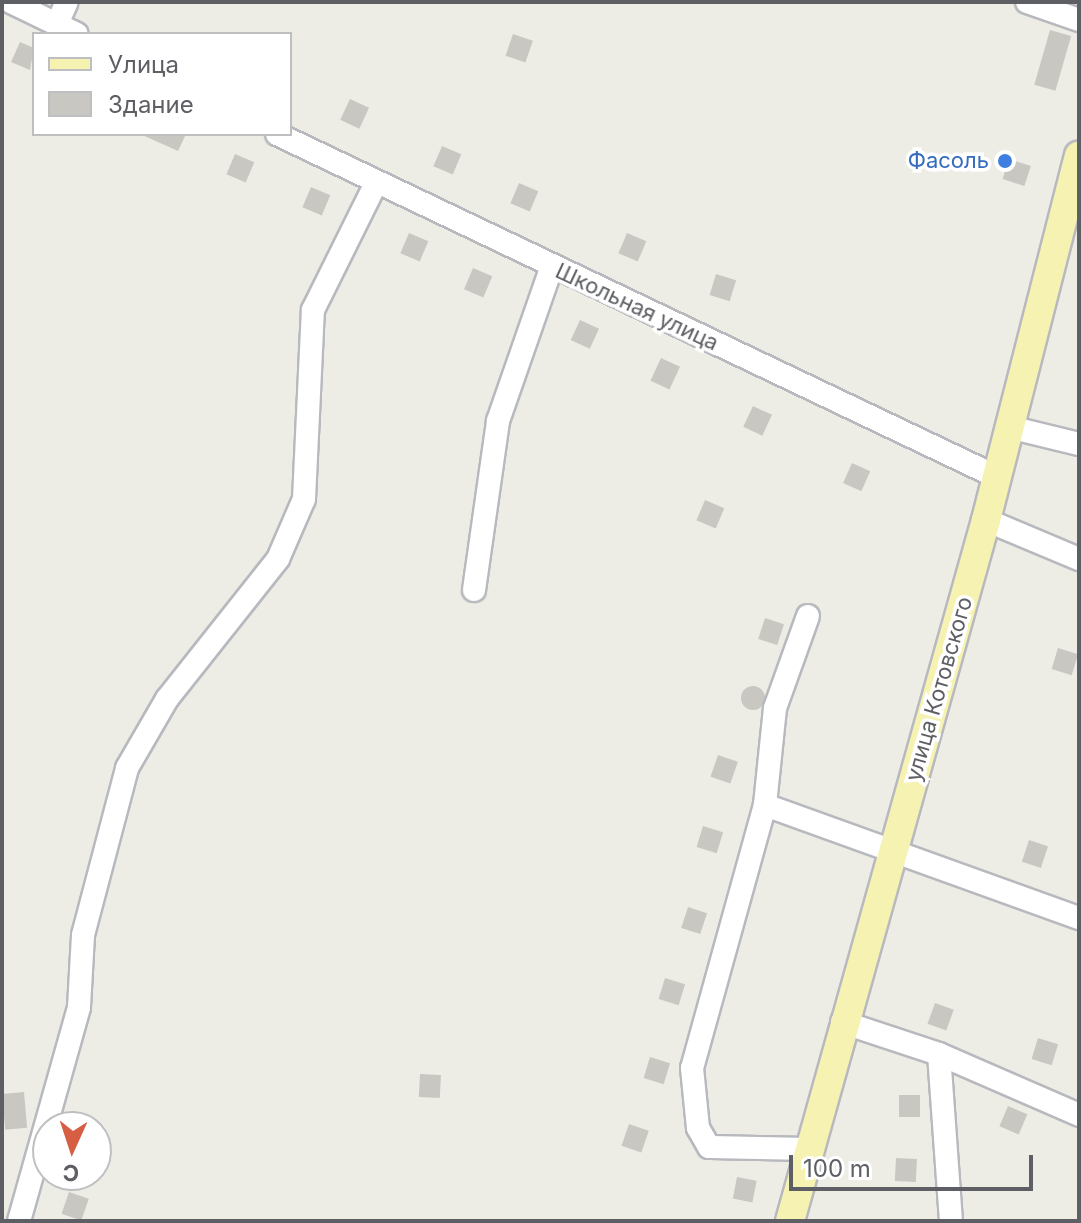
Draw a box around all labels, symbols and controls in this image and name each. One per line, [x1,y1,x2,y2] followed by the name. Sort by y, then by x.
[32,32,292,136] legend
[108,50,179,79] text: Улица
[108,90,194,119] text: Здание
[908,148,989,174] place label: Фасоль
[996,152,1014,170] marker: Фасоль
[551,258,723,356] street label: Школьная улица
[900,594,978,784] street label: улица Котовского
[32,1111,112,1191] north arrow
[793,1139,1037,1189] scale bar
[803,1154,871,1183] text: 100 m
[62,1160,80,1186] text: С

